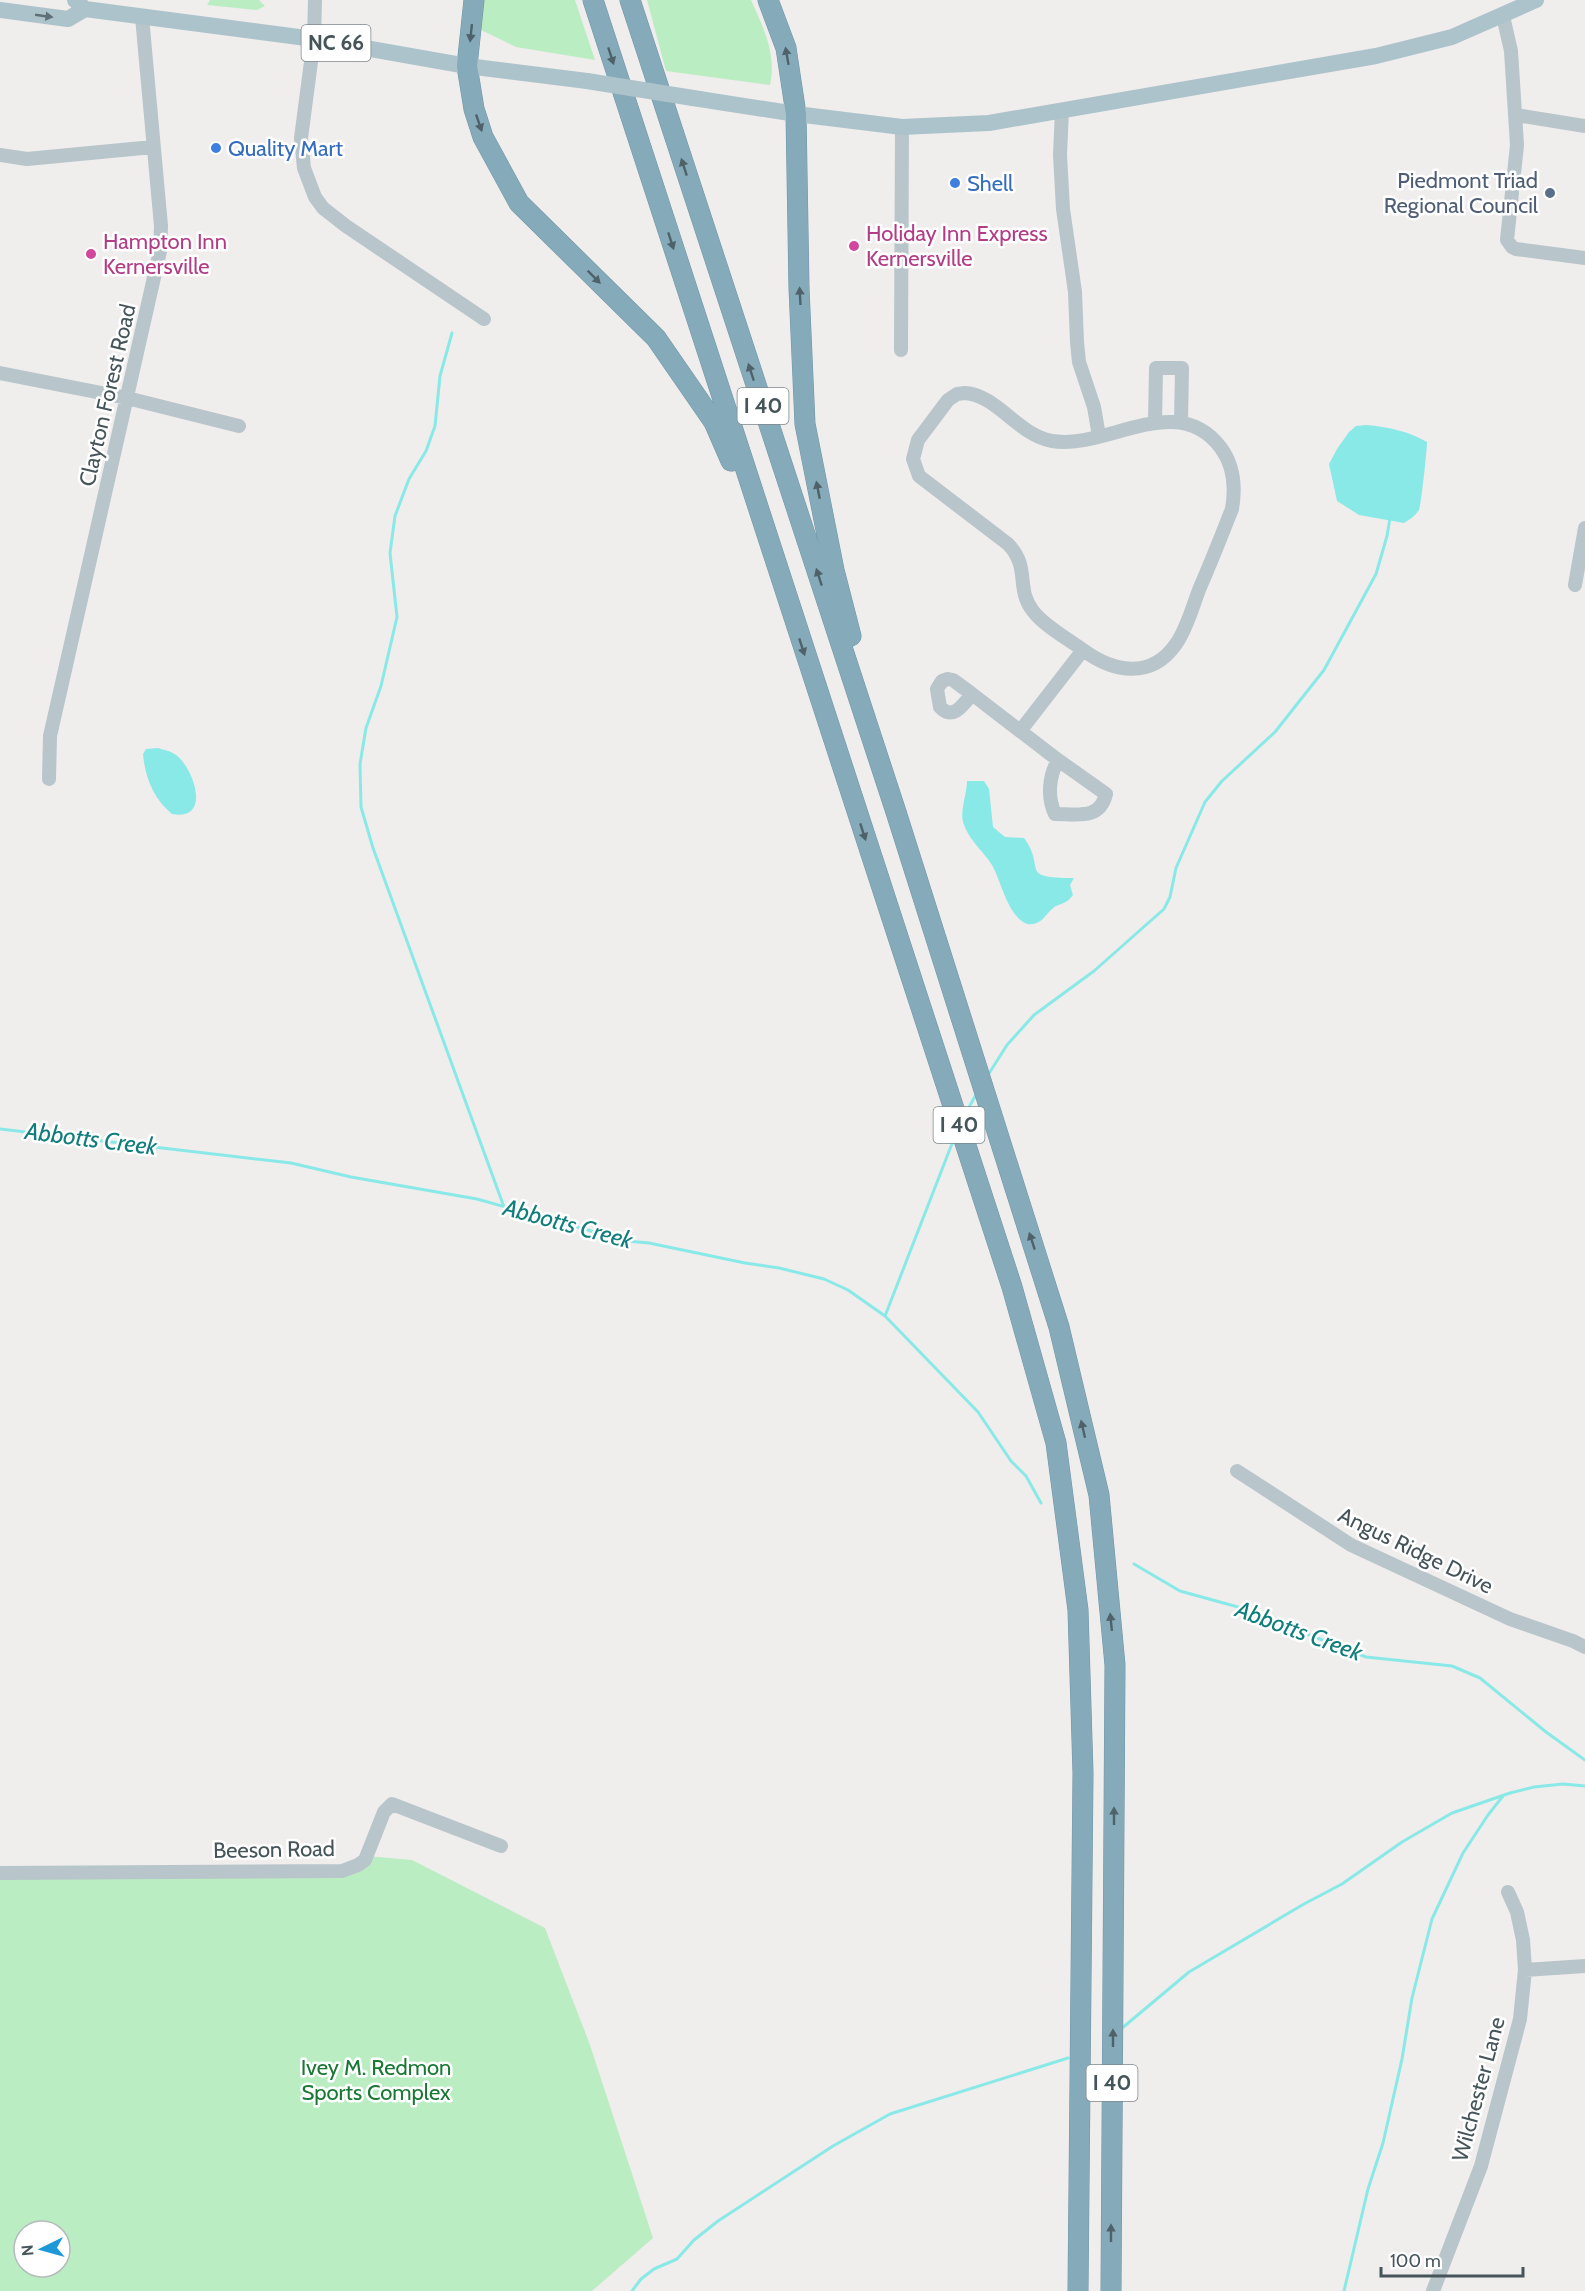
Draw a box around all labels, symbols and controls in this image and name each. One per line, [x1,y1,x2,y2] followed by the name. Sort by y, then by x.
[35,11,54,21] one-way arrow
[466,24,475,43] one-way arrow
[302,25,370,61] road number: NC 66
[607,47,617,65] one-way arrow
[782,47,791,66] one-way arrow
[474,115,484,133] one-way arrow
[228,135,343,162] place label: Quality Mart
[209,141,223,155] marker: Quality Mart
[679,158,688,176] one-way arrow
[1384,167,1539,219] place label: Piedmont Triad Regional Council
[967,170,1014,197] place label: Shell
[948,176,962,190] marker: Shell
[1543,186,1557,200] marker: Piedmont Triad Regional Council
[866,220,1048,272] place label: Holiday Inn Express Kernersville
[103,228,227,280] place label: Hampton Inn Kernersville
[667,232,676,250] one-way arrow
[847,239,861,253] marker: Holiday Inn Express Kernersville
[84,247,98,261] marker: Hampton Inn Kernersville
[587,270,601,285] one-way arrow
[795,287,804,306] one-way arrow
[73,301,142,489] street label: Clayton Forest Road
[746,363,756,381] one-way arrow
[738,388,789,424] road number: I 40
[813,480,822,499] one-way arrow
[813,568,823,586] one-way arrow
[798,638,807,656] one-way arrow
[859,823,868,841] one-way arrow
[934,1107,984,1143] road number: I 40
[23,1116,159,1161] water label: Abbotts Creek
[499,1192,637,1255] water label: Abbotts Creek
[1026,1232,1036,1250] one-way arrow
[1078,1419,1087,1438] one-way arrow
[1334,1501,1498,1600] street label: Angus Ridge Drive
[1231,1594,1367,1667] water label: Abbotts Creek
[1106,1612,1116,1631] one-way arrow
[1109,1807,1119,1826] one-way arrow
[213,1835,335,1864] street label: Beeson Road
[1446,2014,1511,2164] street label: Wilchester Lane
[1108,2028,1118,2047] one-way arrow
[301,2054,451,2106] park label: Ivey M. Redmon Sports Complex
[1086,2065,1138,2101] road number: I 40
[12,2219,72,2279] north arrow
[1106,2223,1116,2242] one-way arrow
[1381,2240,1524,2278] scale bar
[18,2244,38,2257] text: N
[1390,2250,1441,2272] text: 100 m

